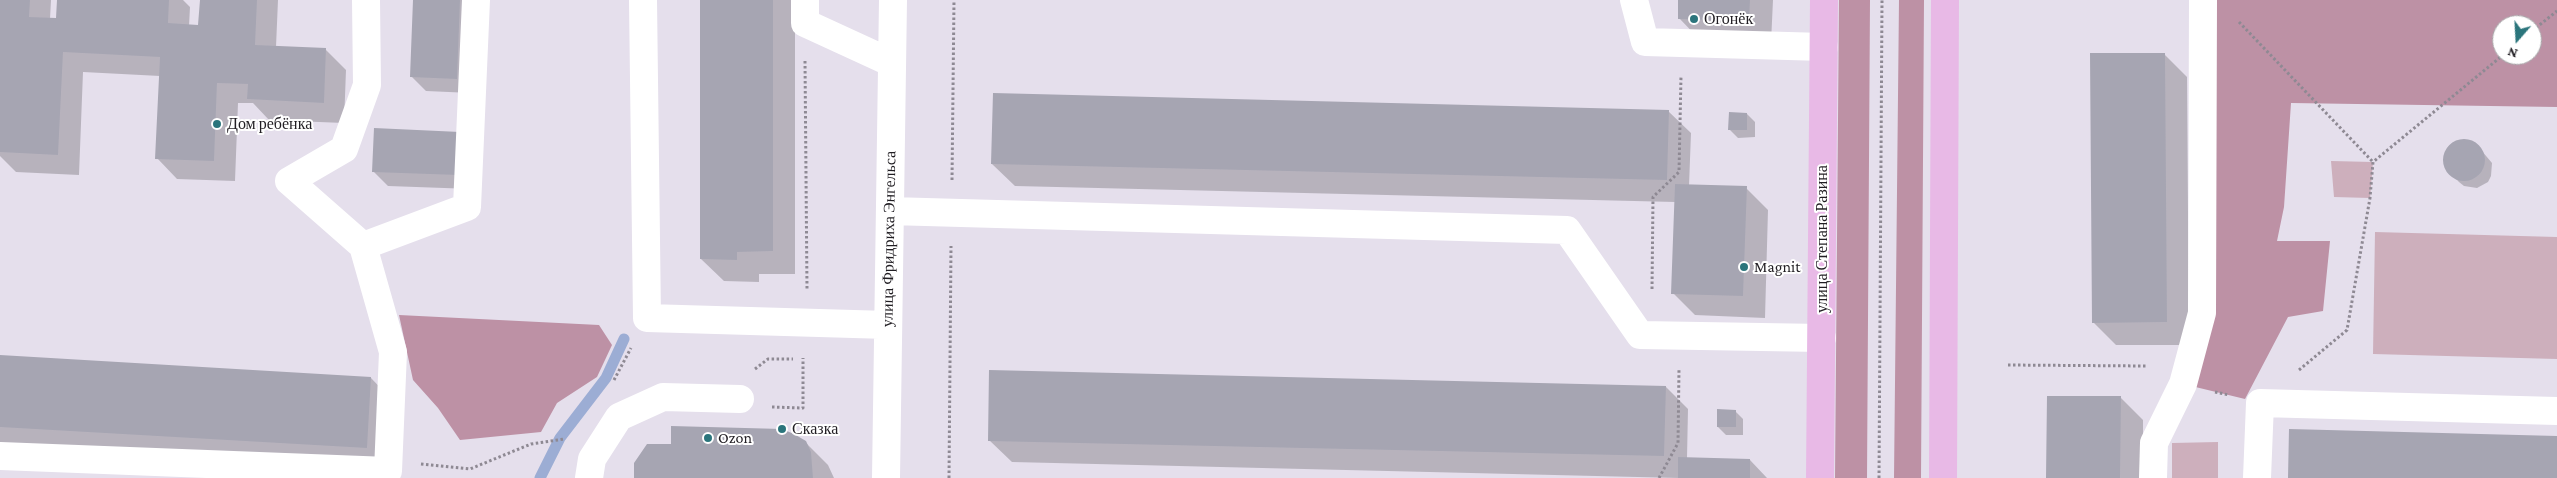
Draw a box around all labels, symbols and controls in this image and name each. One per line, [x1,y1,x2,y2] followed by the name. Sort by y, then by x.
[1704,9,1753,29] place label: Огонёк
[1688,13,1700,25] marker: Огонёк
[2492,15,2542,65] north arrow
[2505,44,2520,62] text: N
[227,114,312,134] place label: Дом ребёнка
[211,118,223,130] marker: Дом ребёнка
[878,151,900,327] street label: улица Фридриха Энгельса
[1812,165,1832,313] street label: улица Степана Разина
[1754,257,1800,277] place label: Magnit
[1738,261,1750,273] marker: Magnit
[792,419,838,439] place label: Сказка
[776,423,788,435] marker: Сказка
[718,428,752,448] place label: Ozon
[702,432,714,444] marker: Ozon

